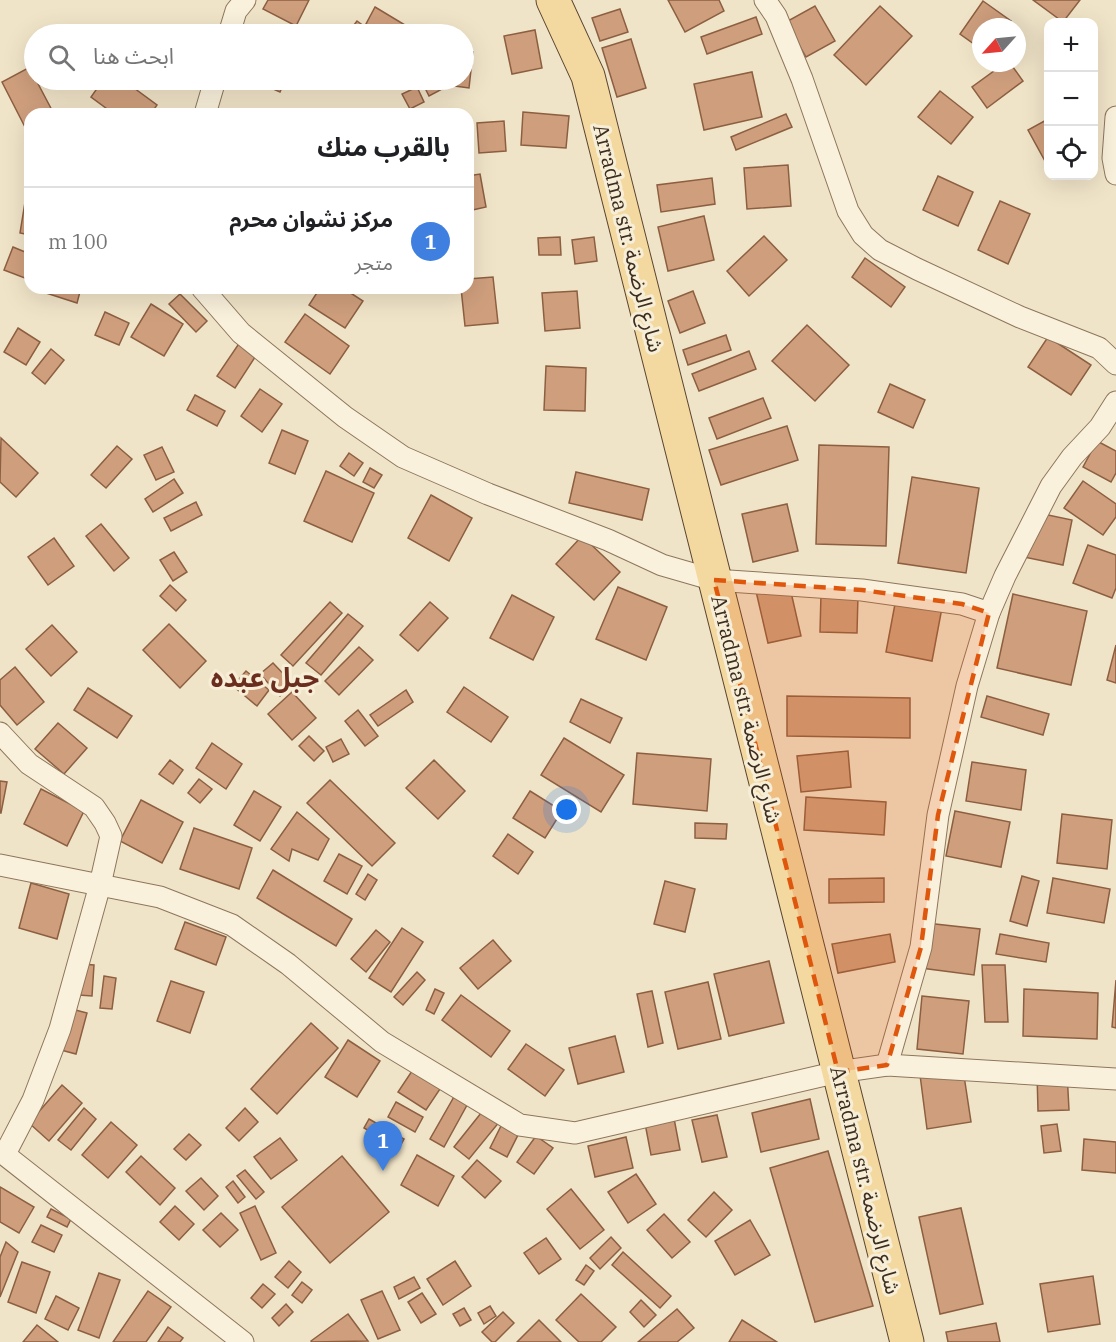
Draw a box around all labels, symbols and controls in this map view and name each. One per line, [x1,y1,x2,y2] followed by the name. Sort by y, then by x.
[972,18,1026,72] north arrow
[1044,18,1098,180] map controls
[1044,18,1098,72] button: +
[24,24,474,90] search box
[45,41,78,74] icon: search
[93,41,174,70] text: ابحث هنا
[1044,72,1098,126] button: −
[585,121,671,355] street label: Arradma str. شارع الرضمة
[1044,126,1098,180] button: locate
[317,129,450,163] text: بالقرب منك
[230,204,393,233] text: مركز نشوان محرم
[48,228,108,255] text: 100 m
[425,228,437,255] text: 1
[354,249,393,276] text: متجر
[703,592,789,826] street label: Arradma str. شارع الرضمة
[211,659,319,694] district label: جبل عبده
[552,795,581,824] your location
[822,1063,908,1297] street label: Arradma str. شارع الرضمة
[364,1122,403,1171] pin: 1

